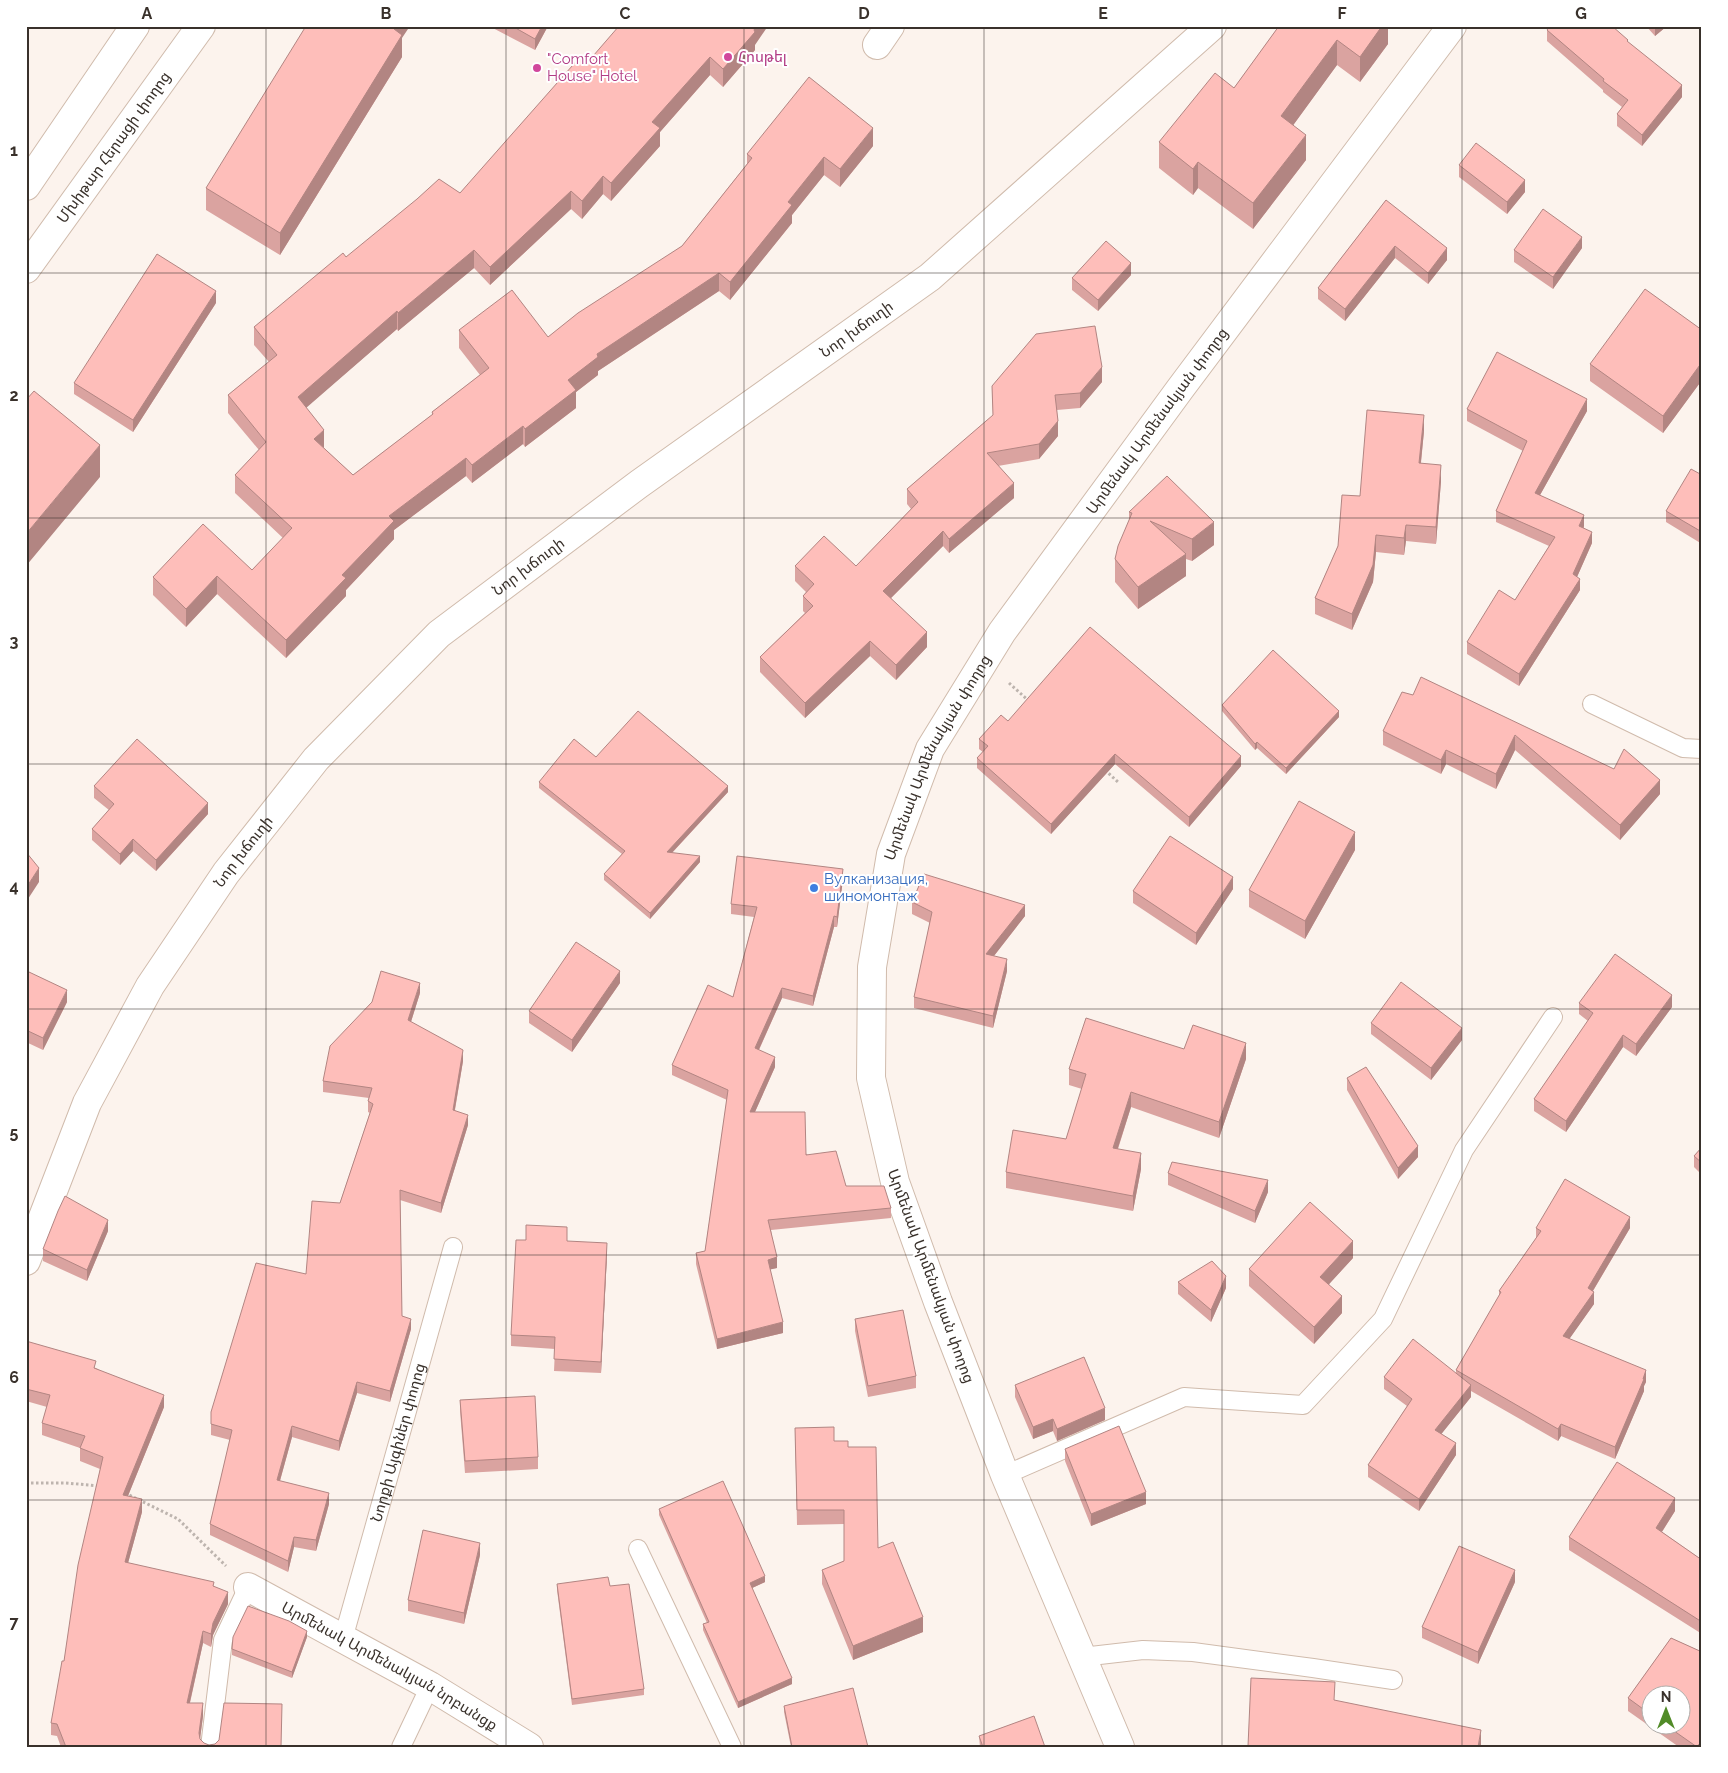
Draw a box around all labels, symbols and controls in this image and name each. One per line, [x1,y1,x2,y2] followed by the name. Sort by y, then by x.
[142,4,153,23] text: A
[381,4,392,23] text: B
[620,4,631,23] text: C
[858,4,870,23] text: D
[1098,4,1108,23] text: E
[1337,4,1347,23] text: F
[1575,4,1587,23] text: G
[738,48,788,66] place label: Հոսթել
[547,50,638,85] place label: "Comfort House" Hotel
[722,51,734,63] marker: Հոսթել
[531,62,543,74] marker: "Comfort House" Hotel
[53,68,174,227] street label: Մխիթար Հերացի փողոց
[10,141,18,160] text: 1
[816,297,897,361] street label: Նոր խճուղի
[1082,324,1232,518] street label: Արմենակ Արմենակյան փողոց
[9,386,19,405] text: 2
[489,534,568,600] street label: Նոր խճուղի
[10,632,19,651] text: 3
[880,652,995,863] street label: Արմենակ Արմենակյան փողոց
[210,812,277,891] street label: Նոր խճուղի
[824,870,928,905] place label: Вулканизация, шиномонтаж
[9,877,19,896] text: 4
[808,882,820,894] marker: Вулканизация, шиномонтаж
[10,1123,19,1142] text: 5
[884,1166,978,1386] street label: Արմենակ Արմենակյան փողոց
[367,1361,429,1524] street label: Նորքի Այգիներ փողոց
[9,1368,19,1387] text: 6
[278,1598,501,1734] street label: Արմենակ Արմենակյան նրբանցք
[10,1613,19,1632] text: 7
[1640,1686,1690,1736] north arrow
[1661,1689,1671,1705] text: N

